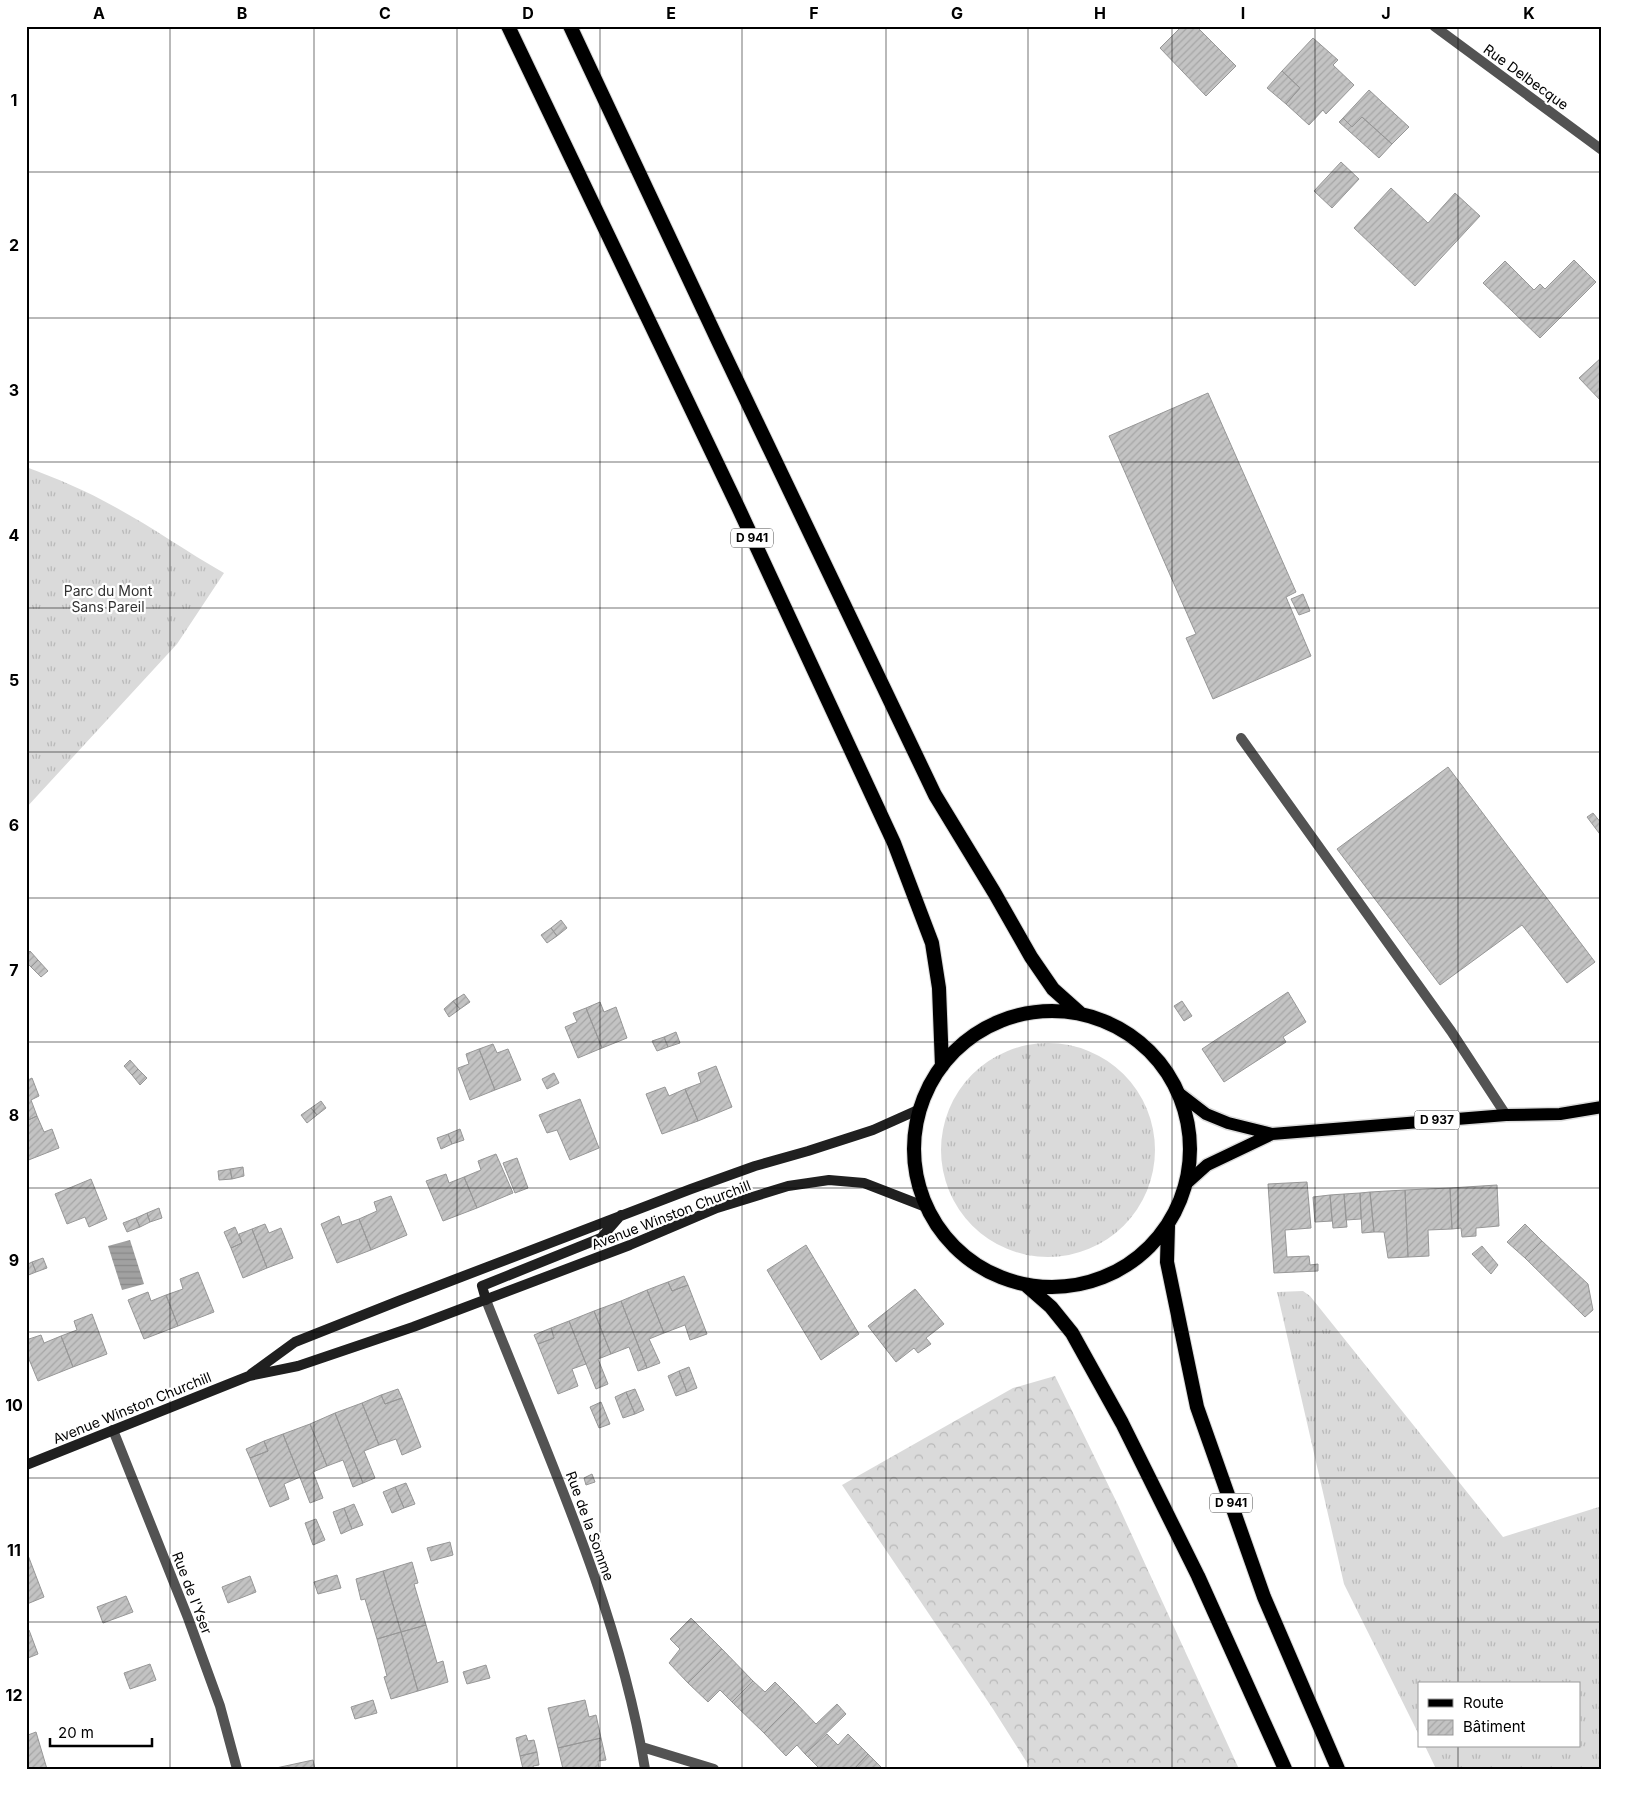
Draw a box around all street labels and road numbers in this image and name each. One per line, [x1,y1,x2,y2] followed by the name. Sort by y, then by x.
[1481,40,1572,113] street label: Rue Delbecque
[731,528,773,548] road number: D 941
[1414,1110,1460,1130] road number: D 937
[589,1176,753,1253] street label: Avenue Winston Churchill
[50,1368,213,1447] street label: Avenue Winston Churchill
[563,1469,618,1583] street label: Rue de la Somme
[1210,1494,1252,1512] road number: D 941
[169,1549,216,1636] street label: Rue de l'Yser

